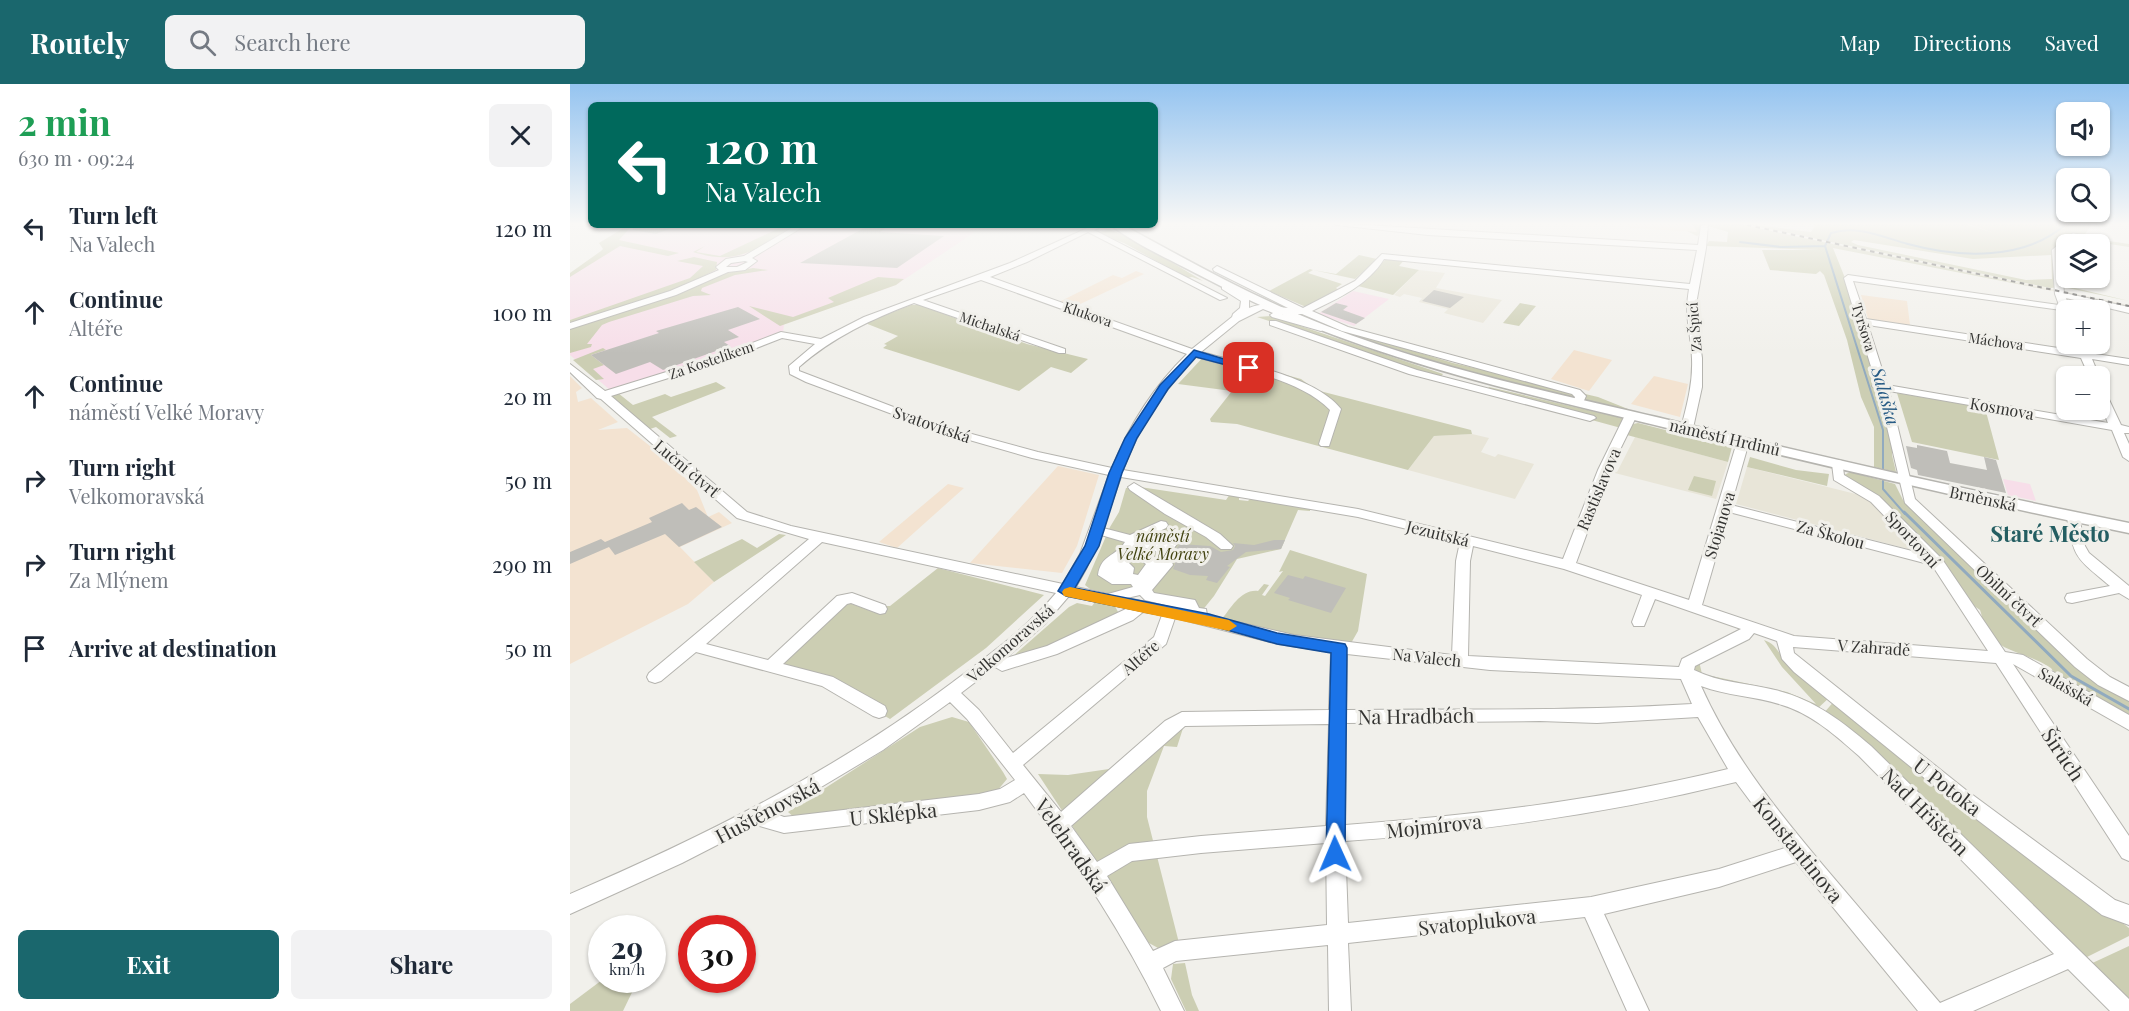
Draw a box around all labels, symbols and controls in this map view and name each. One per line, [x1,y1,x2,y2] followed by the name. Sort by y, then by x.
[165,15,585,69] search box
[30,24,129,61] text: Routely
[186,26,219,59] icon: search
[234,27,351,57] text: Search here
[1839,28,1880,56] text: Map
[1913,28,2011,56] text: Directions
[2044,28,2099,56] text: Saved
[18,97,111,145] text: 2 min
[2056,102,2110,420] map controls
[2056,102,2110,156] button: sound
[489,104,552,167] button: close
[705,119,818,175] text: 120 m
[606,126,684,204] icon: left
[18,144,134,171] text: 630 m · 09:24
[2056,168,2110,222] button: search
[705,173,821,209] text: Na Valech
[69,200,158,230] text: Turn left
[18,212,51,245] icon: left
[495,213,552,243] text: 120 m
[69,230,155,257] text: Na Valech
[2056,234,2110,288] button: layers
[69,284,163,314] text: Continue
[18,296,51,329] icon: ahead
[492,297,552,327] text: 100 m
[1061,297,1115,331] street label: Klukova
[2056,300,2110,354] button: +
[1848,301,1880,353] street label: Tyršova
[1682,302,1706,352] street label: Za Špicí
[957,307,1023,345] street label: Michalská
[69,314,123,341] text: Altéře
[1967,328,2025,354] street label: Máchova
[666,336,757,383] street label: Za Kostelíkem
[1223,342,1274,393] pin
[1232,351,1265,384] icon: arrive
[1866,363,1906,428] water label: Salaška
[2056,366,2110,420] button: −
[69,368,163,398] text: Continue
[18,380,51,413] icon: ahead
[503,381,552,411] text: 20 m
[1968,392,2036,424] street label: Kosmova
[69,398,264,425] text: náměstí Velké Moravy
[890,401,974,447] street label: Svatovítská
[1668,414,1782,460] street label: náměstí Hrdinů
[650,435,724,502] street label: Luční čtvrť
[1571,445,1625,533] street label: Rastislavova
[69,452,175,482] text: Turn right
[18,464,51,497] icon: right
[505,465,552,495] text: 50 m
[1948,481,2018,515] street label: Brněnská
[69,482,204,509] text: Velkomoravská
[1699,489,1739,561] street label: Stojanova
[1881,506,1945,572] street label: Sportovní
[1403,515,1472,551] street label: Jezuitská
[1795,515,1867,553] street label: Za Školou
[1990,518,2110,548] district label: Staré Město
[1117,525,1209,564] park label: náměstí Velké Moravy
[69,536,175,566] text: Turn right
[18,548,51,581] icon: right
[492,549,552,579] text: 290 m
[1972,559,2047,631] street label: Obilní čtvrť
[69,566,169,593] text: Za Mlýnem
[961,600,1058,687] street label: Velkomoravská
[18,632,51,665] icon: arrive
[69,633,277,663] text: Arrive at destination
[505,633,552,663] text: 50 m
[1836,634,1911,660] street label: V Zahradě
[1116,635,1163,680] street label: Altéře
[1392,643,1463,671] street label: Na Valech
[2035,662,2097,710] street label: Salašská
[1357,700,1475,730] street label: Na Hradbách
[2036,722,2092,786] street label: Širůch
[1908,751,1988,821] street label: U Potoka
[1876,761,1976,861] street label: Nad Hřištěm
[710,771,824,849] street label: Huštěnovská
[1748,790,1850,908] street label: Konstantinova
[1029,792,1114,897] street label: Velehradská
[848,795,938,831] street label: U Sklépka
[1385,807,1483,843] street label: Mojmírova
[1303,822,1367,886] position arrow
[1417,901,1537,941] street label: Svatoplukova
[678,915,756,993] speed limit sign: 30
[611,927,643,967] text: 29
[18,930,279,999] button: Exit
[291,930,552,999] button: Share
[609,959,645,979] text: km/h

